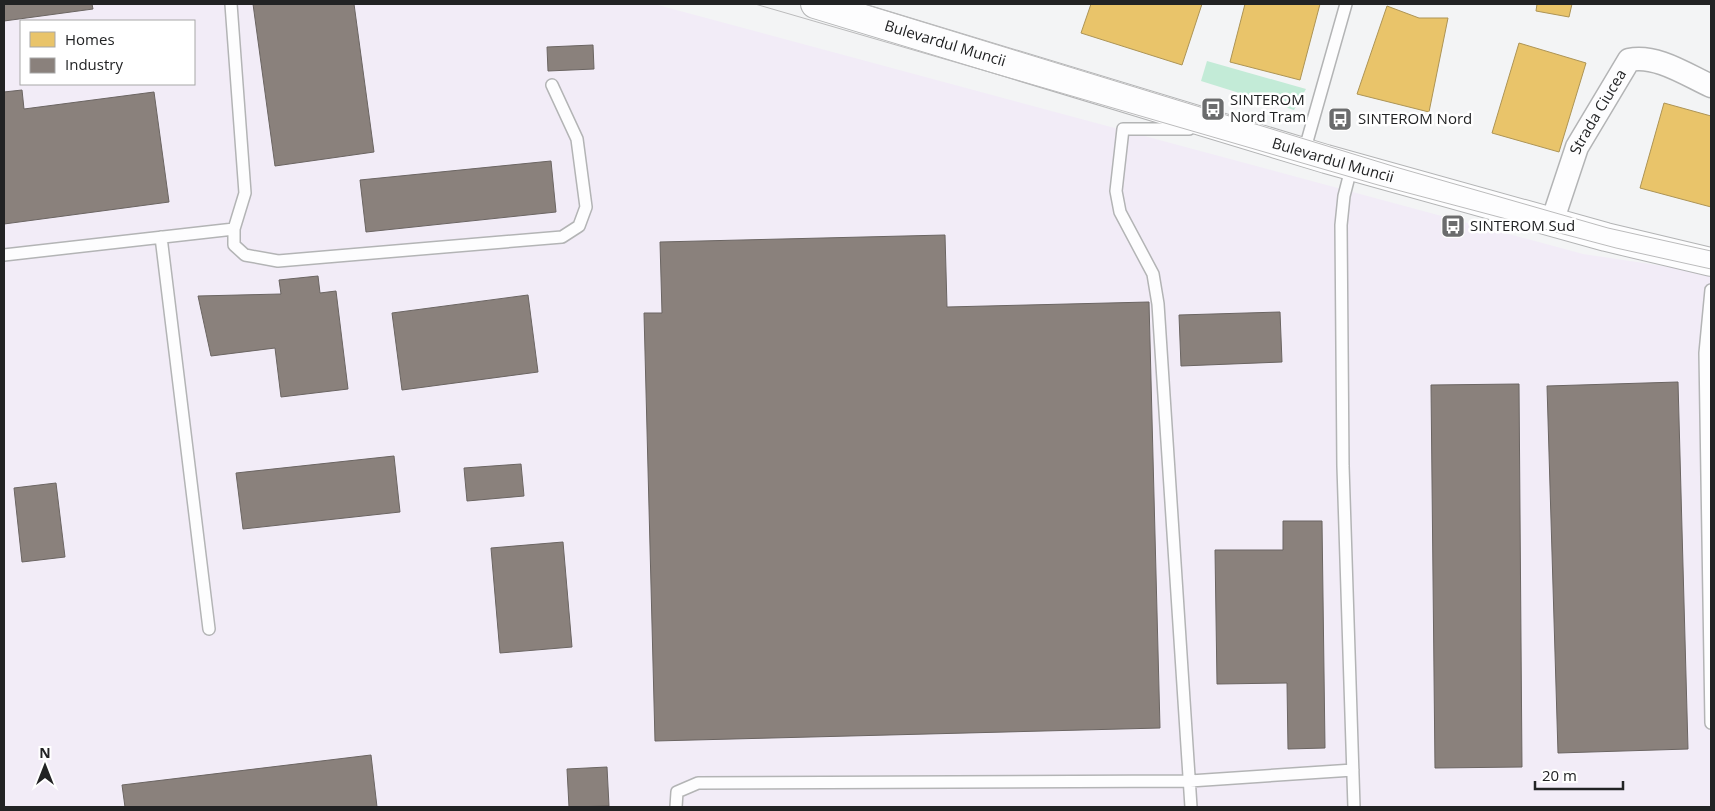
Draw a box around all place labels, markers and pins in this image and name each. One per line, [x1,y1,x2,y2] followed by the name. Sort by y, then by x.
[1230,89,1306,126] place label: SINTEROM Nord Tram
[1200,96,1226,122] bus stop icon: SINTEROM Nord Tram
[1327,106,1353,132] bus stop icon: SINTEROM Nord
[1358,108,1472,128] place label: SINTEROM Nord
[1440,213,1466,239] bus stop icon: SINTEROM Sud
[1470,215,1575,235] place label: SINTEROM Sud

